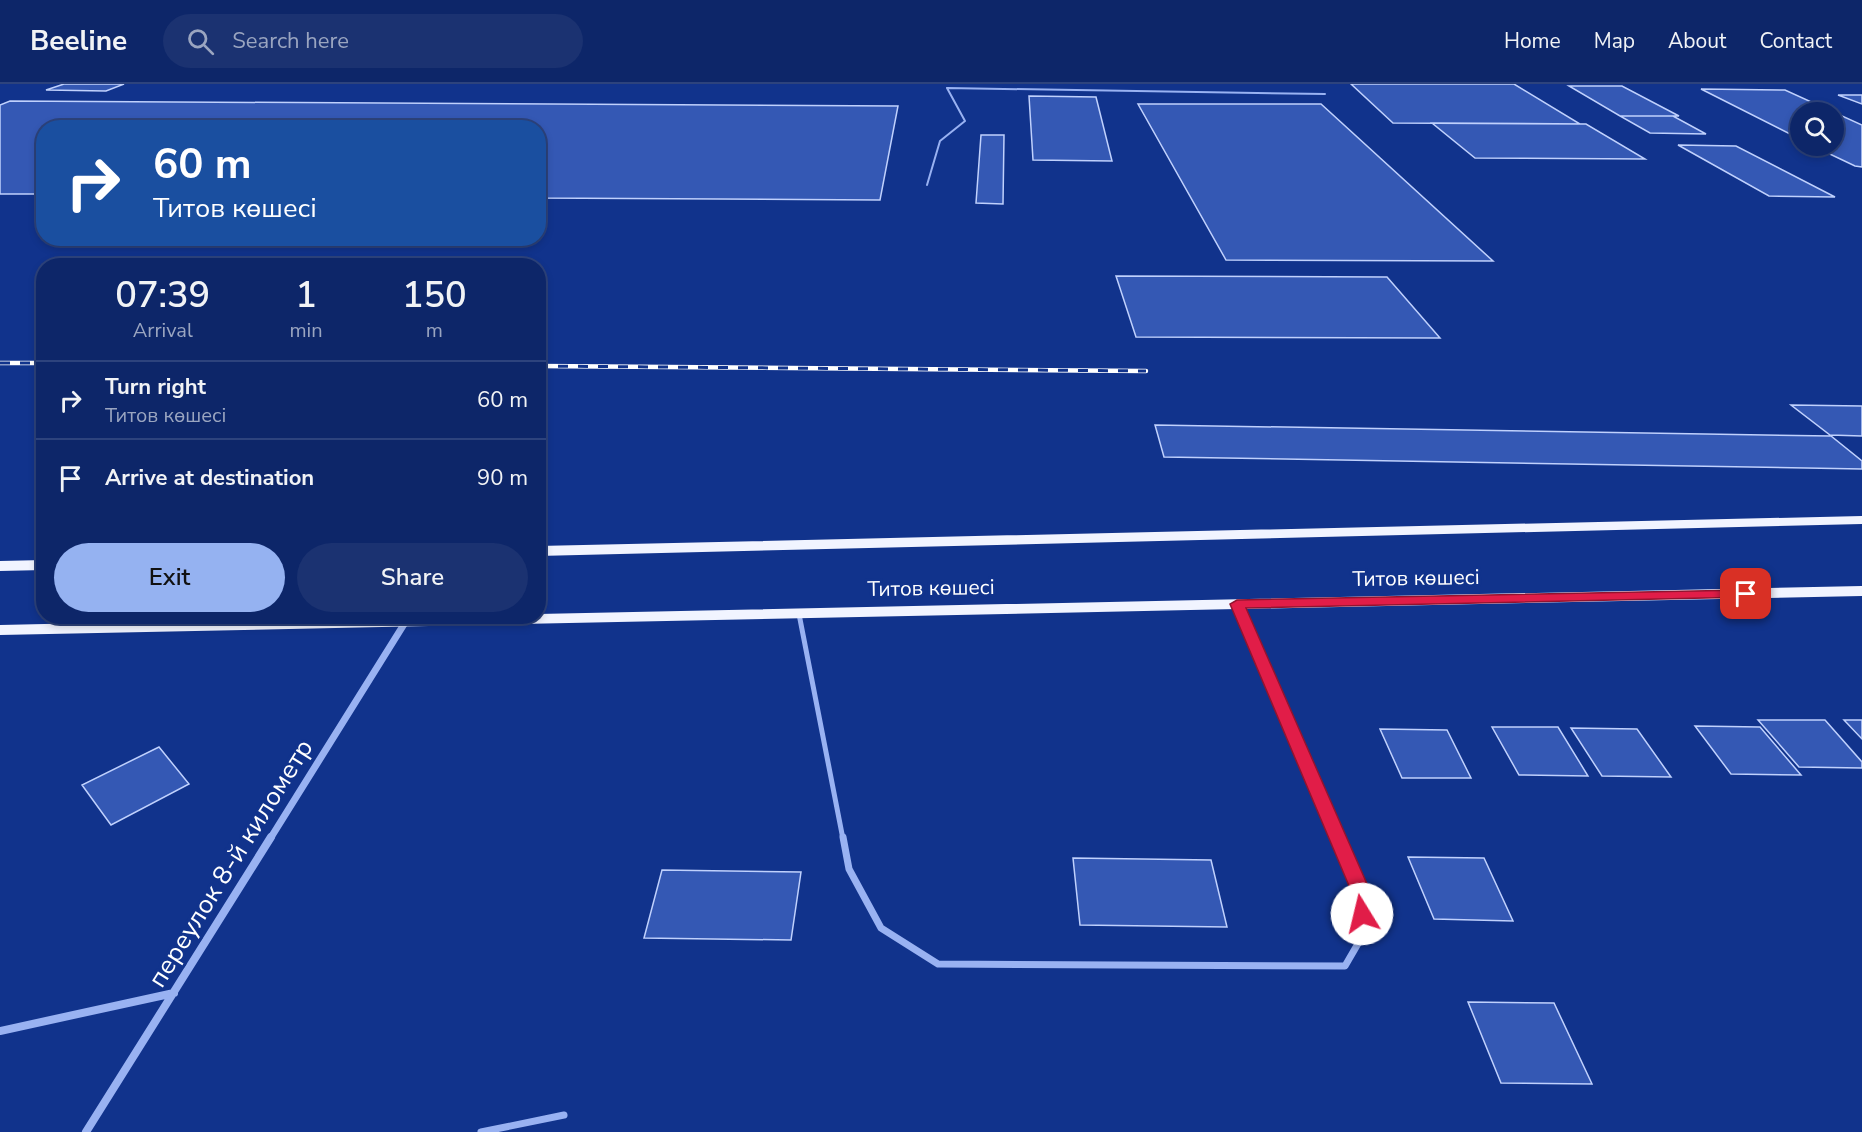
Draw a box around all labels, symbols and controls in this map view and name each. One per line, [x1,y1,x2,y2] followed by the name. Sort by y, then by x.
[163,14,583,68] search box
[30,22,127,60] text: Beeline
[184,25,217,58] icon: search
[232,26,349,56] text: Search here
[1504,27,1561,55] text: Home
[1594,27,1635,55] text: Map
[1668,27,1726,55] text: About
[1759,27,1832,55] text: Contact
[1790,102,1844,156] map controls
[1790,102,1844,156] button: search
[153,136,252,193] text: 60 m
[54,144,132,222] icon: right
[153,190,317,227] text: Титов көшесі
[115,271,210,320] text: 07:39
[295,271,317,320] text: 1
[402,271,467,320] text: 150
[133,317,193,344] text: Arrival
[290,317,323,344] text: min
[426,317,443,344] text: m
[105,372,206,402] text: Turn right
[54,384,87,417] icon: right
[477,385,528,415] text: 60 m
[105,402,226,429] text: Титов көшесі
[54,462,87,495] icon: arrive
[105,463,314,493] text: Arrive at destination
[477,463,528,493] text: 90 m
[54,543,285,612] button: Exit
[297,543,528,612] button: Share
[1352,563,1480,593] street label: Титов көшесі
[1720,568,1771,619] pin
[867,573,995,603] street label: Титов көшесі
[1729,577,1762,610] icon: arrive
[140,732,321,994] street label: переулок 8-й километр
[1330,882,1394,946] position arrow

